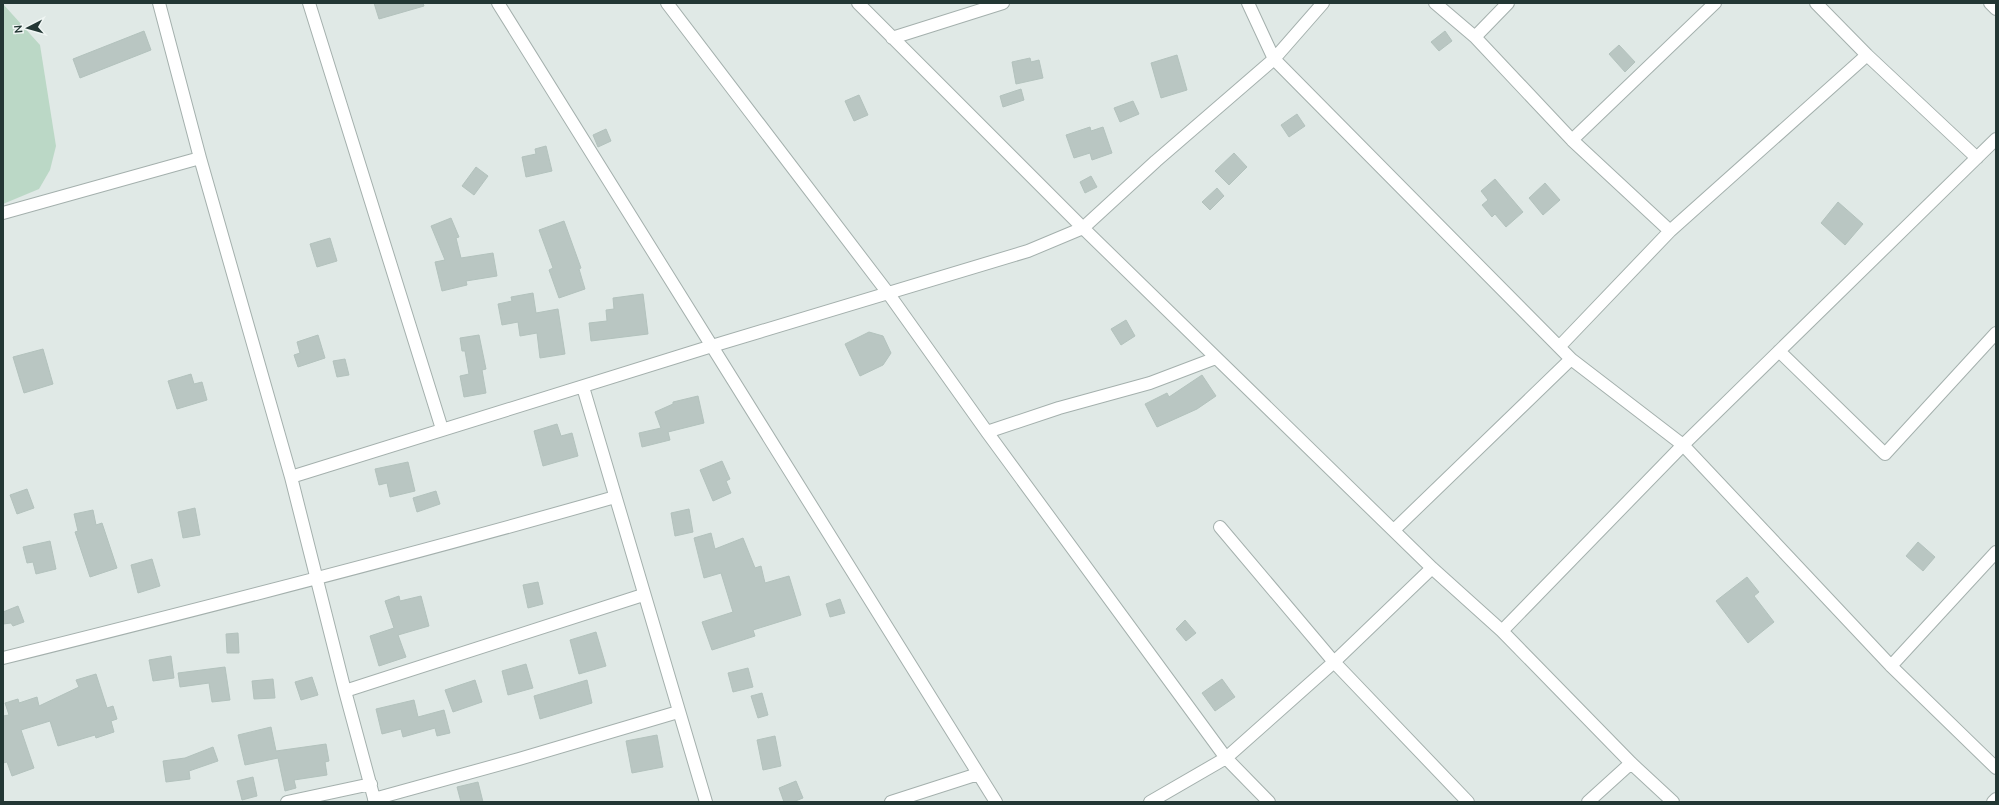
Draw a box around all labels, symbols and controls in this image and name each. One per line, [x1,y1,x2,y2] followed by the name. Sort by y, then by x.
[8,8,48,48] north arrow
[11,24,26,34] text: N

